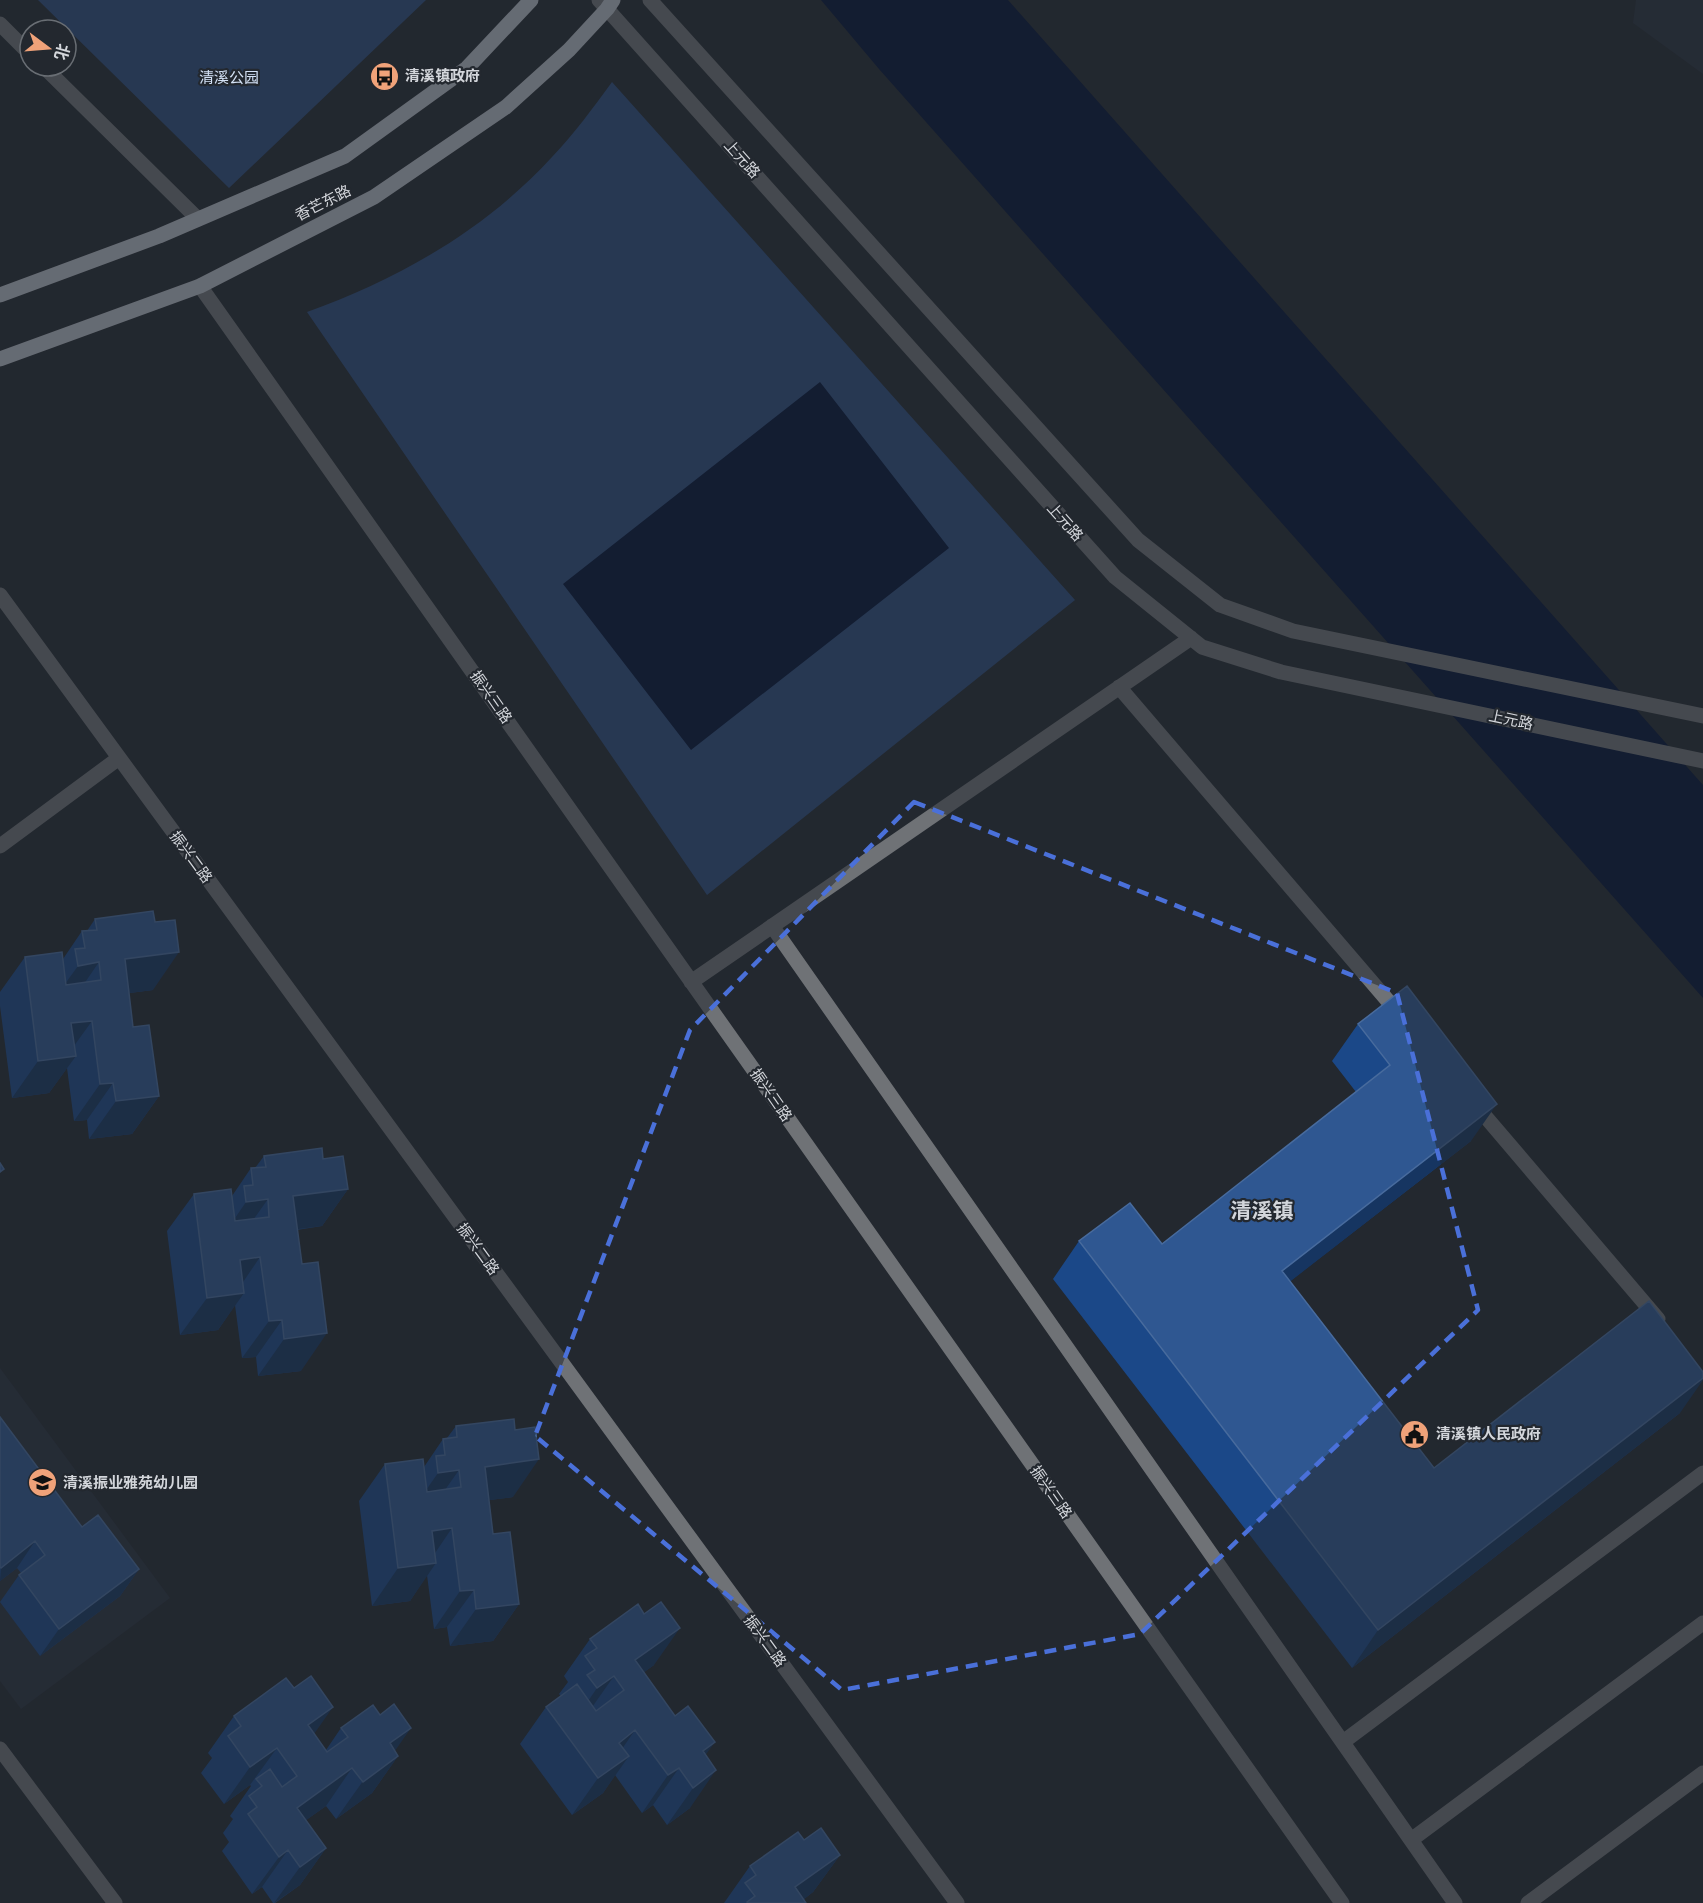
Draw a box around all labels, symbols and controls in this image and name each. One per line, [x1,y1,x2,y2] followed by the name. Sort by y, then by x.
[18,18,78,78] north arrow
[51,42,73,62] text: 北
[368,60,400,92] bus stop icon: 清溪镇政府
[405,67,480,85] place label: 清溪镇政府
[199,69,259,87] park label: 清溪公园
[720,136,764,182] street label: 上元路
[292,181,354,225] street label: 香芒东路
[1043,499,1087,545] street label: 上元路
[466,667,516,727] street label: 振兴三路
[1487,707,1535,733] street label: 上元路
[166,827,216,887] street label: 振兴二路
[746,1065,796,1125] street label: 振兴三路
[1231,1198,1294,1223] district label: 清溪镇
[453,1219,503,1279] street label: 振兴二路
[1399,1418,1431,1450] public building icon: 清溪镇人民政府
[1436,1425,1541,1443] place label: 清溪镇人民政府
[1026,1462,1076,1522] street label: 振兴三路
[26,1467,58,1499] school or university icon: 清溪振业雅苑幼儿园
[63,1474,198,1492] place label: 清溪振业雅苑幼儿园
[740,1611,790,1671] street label: 振兴二路

